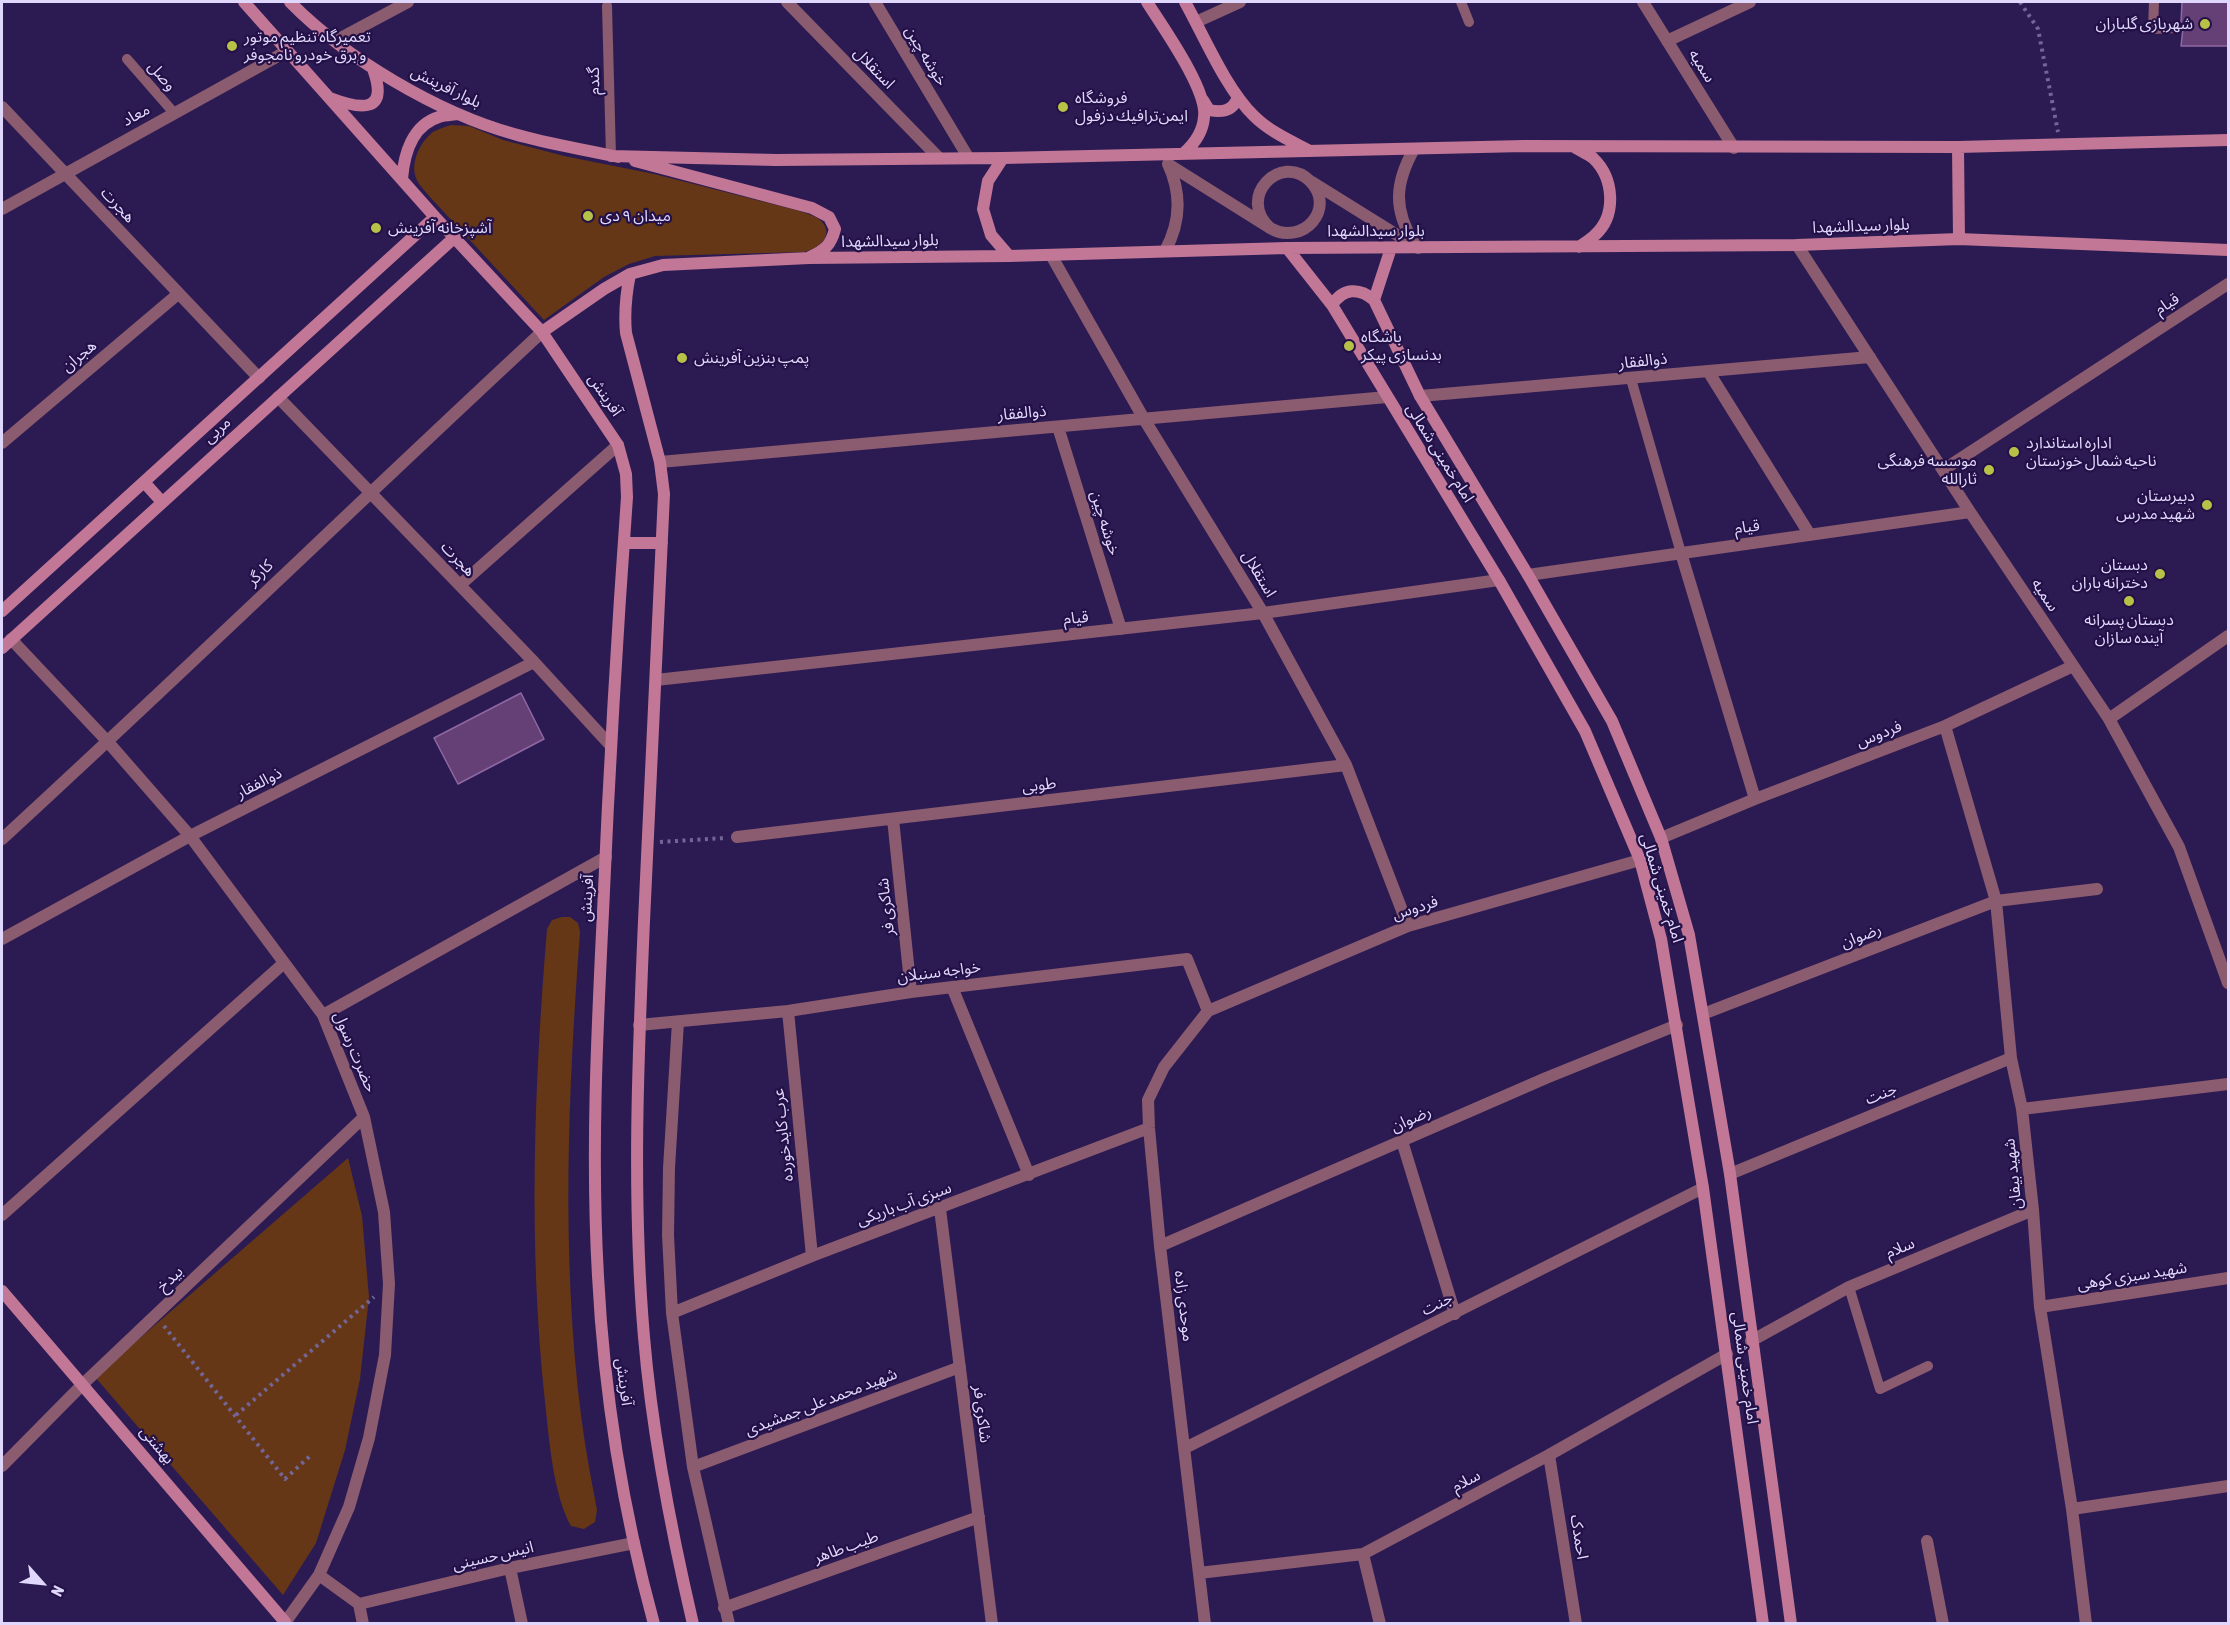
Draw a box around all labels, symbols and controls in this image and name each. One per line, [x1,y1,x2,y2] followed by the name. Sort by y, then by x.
[2096,14,2193,34] place label: شهربازی گلباران
[2198,17,2212,31] marker: شهربازی گلباران
[901,23,951,89] street label: خوشه چین
[244,27,371,65] place label: تعمیرگاه تنظیم موتور و برق خودرو نامجوفر
[225,39,239,53] marker: تعمیرگاه تنظیم موتور و برق خودرو نامجوفر
[849,43,899,93] street label: استقلال
[1684,46,1720,86] street label: سمیه
[144,57,180,95] street label: وصل
[408,62,484,112] street label: بلوار آفرینش
[584,67,604,95] street label: گندم
[1075,88,1188,126] place label: فروشگاه ايمن‌ترافيك دزفول
[119,100,153,130] street label: معاد
[1056,100,1070,114] marker: فروشگاه ايمن‌ترافيك دزفول
[97,183,139,227] street label: هجرت
[600,206,671,226] place label: میدان ۹ دی
[581,209,595,223] marker: میدان ۹ دی
[1812,215,1910,237] street label: بلوار سیدالشهدا
[388,218,492,238] place label: آشپزخانه آفرینش
[369,221,383,235] marker: آشپزخانه آفرینش
[1327,221,1425,241] street label: بلوار سیدالشهدا
[841,231,939,251] street label: بلوار سیدالشهدا
[2151,289,2183,319] street label: قیام
[1361,327,1442,365] place label: باشگاه بدنسازی پیکر
[57,336,101,376] street label: هجران
[1342,339,1356,353] marker: باشگاه بدنسازی پیکر
[694,348,809,368] place label: پمپ بنزین آفرینش
[1618,349,1668,373] street label: ذوالفقار
[675,351,689,365] marker: پمپ بنزین آفرینش
[584,370,626,420] street label: آفرینش
[1402,400,1478,506] street label: امام خمینی شمالی
[997,401,1047,425] street label: ذوالفقار
[199,413,235,447] street label: مربی
[2026,433,2157,471] place label: اداره استاندارد ناحیه شمال خوزستان
[2007,445,2021,459] marker: اداره استاندارد ناحیه شمال خوزستان
[1878,451,1977,489] place label: موسسه فرهنگی ثارالله
[1982,463,1996,477] marker: موسسه فرهنگی ثارالله
[2116,486,2195,524] place label: دبیرستان شهید مدرس
[1086,488,1124,558] street label: خوشه چین
[2200,498,2214,512] marker: دبیرستان شهید مدرس
[1733,516,1761,538] street label: قیام
[437,537,479,581] street label: هجرت
[1238,547,1280,601] street label: استقلال
[2072,555,2148,593] place label: دبستان دخترانه باران
[243,556,277,590] street label: کارگر
[2153,567,2167,581] marker: دبستان دخترانه باران
[2027,575,2063,615] street label: سمیه
[2122,594,2136,608] marker: دبستان پسرانه آینده سازان
[1062,607,1090,629] street label: قیام
[2084,610,2174,648] place label: دبستان پسرانه آینده سازان
[1854,717,1904,751] street label: فردوس
[233,763,285,803] street label: ذوالفقار
[1021,773,1057,797] street label: طوبی
[1636,831,1688,945] street label: امام خمینی شمالی
[576,874,598,922] street label: آفرینش
[873,877,899,937] street label: شاکری فر
[1390,892,1440,924] street label: فردوس
[1838,919,1884,953] street label: رضوان
[896,957,982,987] street label: خواجه سنبلان
[329,1009,381,1095] street label: حضرت رسول
[1862,1079,1900,1109] street label: جنت
[769,1088,797,1182] street label: عرب کایدخورده
[1388,1102,1434,1136] street label: رضوان
[2000,1138,2026,1210] street label: شهید بیفان
[854,1178,954,1230] street label: سبزی آب باریکی
[1883,1233,1917,1263] street label: سلام
[2076,1258,2188,1294] street label: شهید سبزی کوهی
[153,1262,187,1296] street label: بیدخ
[1170,1269,1198,1343] street label: موحدی زاده
[1418,1288,1456,1320] street label: جنت
[1728,1311,1762,1425] street label: امام خمینی شمالی
[612,1357,636,1407] street label: آفرینش
[742,1364,900,1440] street label: شهید محمد علی جمشیدی
[969,1384,995,1444] street label: شاکری فر
[136,1422,178,1468] street label: بهشتی
[1448,1466,1484,1496] street label: سلام
[1566,1513,1592,1561] street label: احمدک
[811,1526,881,1568] street label: طیب طاهر
[450,1537,536,1575] street label: انیس حسینی
[12,1553,72,1613] north arrow
[48,1583,68,1599] text: N

